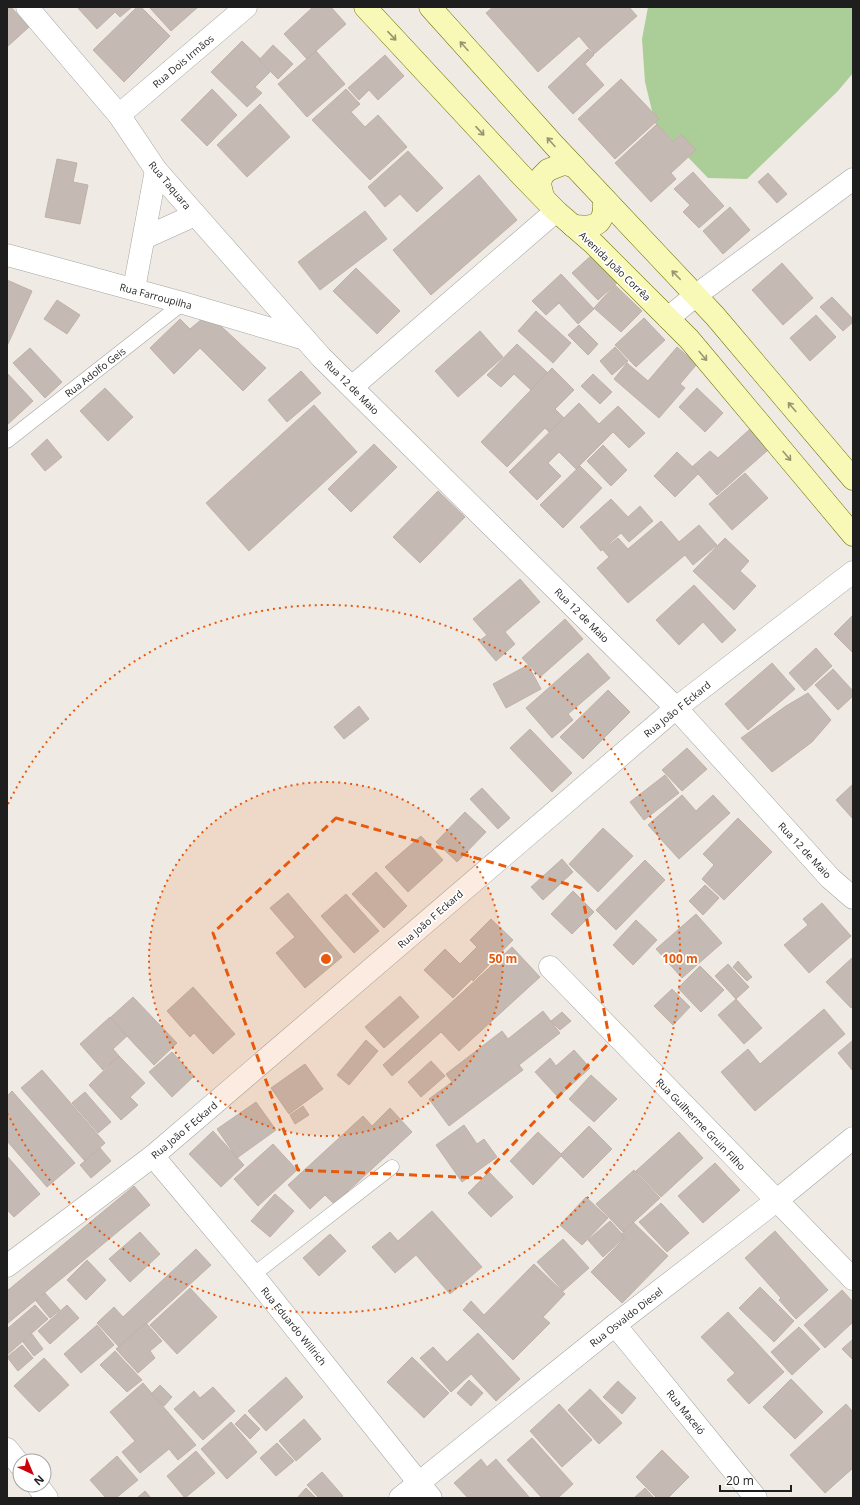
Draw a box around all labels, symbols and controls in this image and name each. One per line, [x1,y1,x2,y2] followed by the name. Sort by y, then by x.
[387,30,396,41] one-way arrow
[149,31,217,91] street label: Rua Dois Irmãos
[460,41,469,51] one-way arrow
[475,126,485,136] one-way arrow
[547,137,556,148] one-way arrow
[146,158,194,212] street label: Rua Taquara
[576,228,654,304] street label: Avenida João Corrêa
[672,271,681,281] one-way arrow
[118,280,194,312] street label: Rua Farroupilha
[62,344,128,400] street label: Rua Adolfo Geis
[699,350,708,361] one-way arrow
[322,357,382,417] street label: Rua 12 de Maio
[787,402,796,412] one-way arrow
[782,450,791,461] one-way arrow
[552,585,612,645] street label: Rua 12 de Maio
[641,678,713,740] street label: Rua João F Eckard
[775,819,835,881] street label: Rua 12 de Maio
[394,887,466,951] street label: Rua João F Eckard
[489,950,517,967] text: 50 m
[662,950,698,967] text: 100 m
[319,952,333,966] centre of rings
[653,1075,749,1173] street label: Rua Guilherme Gruin Filho
[148,1098,220,1162] street label: Rua João F Eckard
[258,1284,330,1368] street label: Rua Eduardo Willrich
[587,1284,665,1350] street label: Rua Osvaldo Diesel
[664,1387,708,1437] street label: Rua Maceió
[12,1453,52,1493] north arrow
[720,1467,791,1493] scale bar
[31,1472,48,1489] text: N
[726,1472,754,1489] text: 20 m

